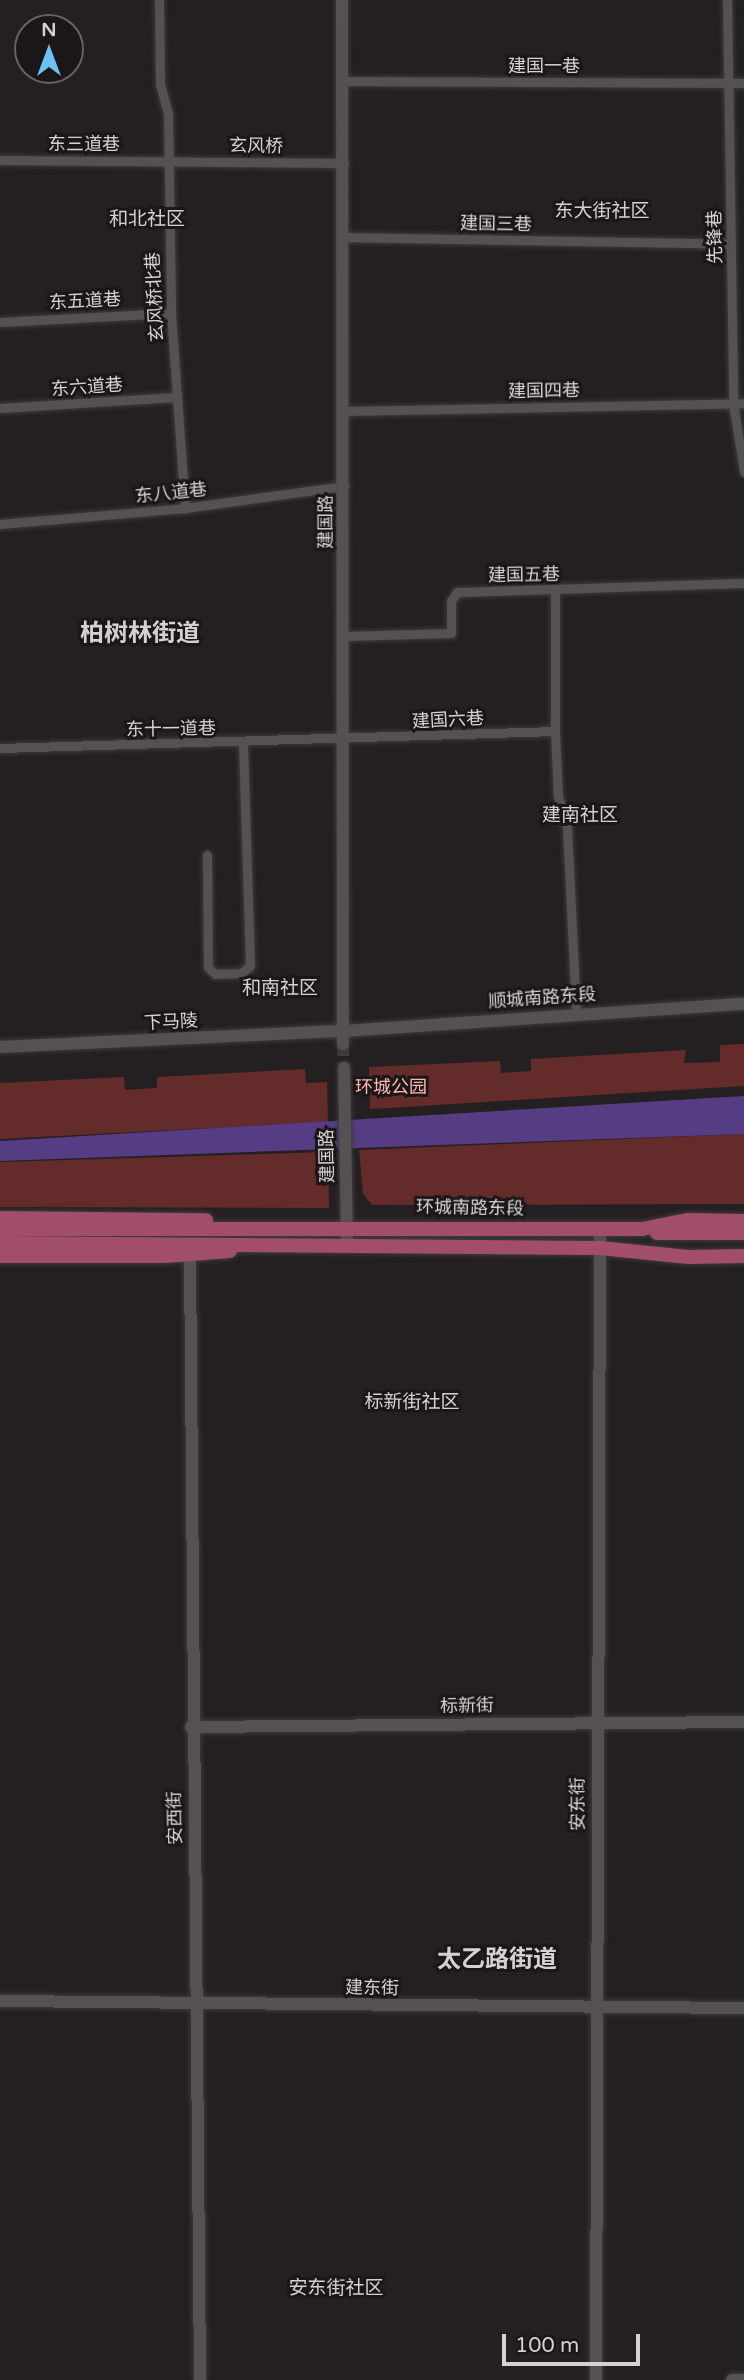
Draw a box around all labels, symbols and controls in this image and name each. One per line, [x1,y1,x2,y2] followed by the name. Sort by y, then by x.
[14,14,84,84] north arrow
[41,19,57,41] text: N
[508,55,580,77] street label: 建国一巷
[48,133,120,155] street label: 东三道巷
[229,135,283,157] street label: 玄风桥
[555,201,649,223] district label: 东大街社区
[109,209,185,231] district label: 和北社区
[704,210,726,264] street label: 先锋巷
[460,213,532,235] street label: 建国三巷
[142,251,168,343] street label: 玄风桥北巷
[48,288,122,314] street label: 东五道巷
[50,374,124,400] street label: 东六道巷
[508,380,580,402] street label: 建国四巷
[134,478,208,508] street label: 东八道巷
[315,495,337,549] street label: 建国路
[488,564,560,586] street label: 建国五巷
[80,620,200,648] district label: 柏树林街道
[411,707,485,733] street label: 建国六巷
[126,717,216,741] street label: 东十一道巷
[542,805,618,827] district label: 建南社区
[242,978,318,1000] district label: 和南社区
[487,983,597,1013] street label: 顺城南路东段
[143,1010,199,1034] street label: 下马陵
[355,1076,427,1098] park label: 环城公园
[316,1129,338,1183] street label: 建国路
[416,1196,524,1220] street label: 环城南路东段
[365,1392,459,1414] district label: 标新街社区
[440,1695,494,1717] street label: 标新街
[567,1777,589,1831] street label: 安东街
[164,1791,186,1845] street label: 安西街
[437,1946,557,1974] district label: 太乙路街道
[345,1977,399,1999] street label: 建东街
[289,2278,383,2300] district label: 安东街社区
[506,2320,644,2364] scale bar
[515,2333,579,2358] text: 100 m

